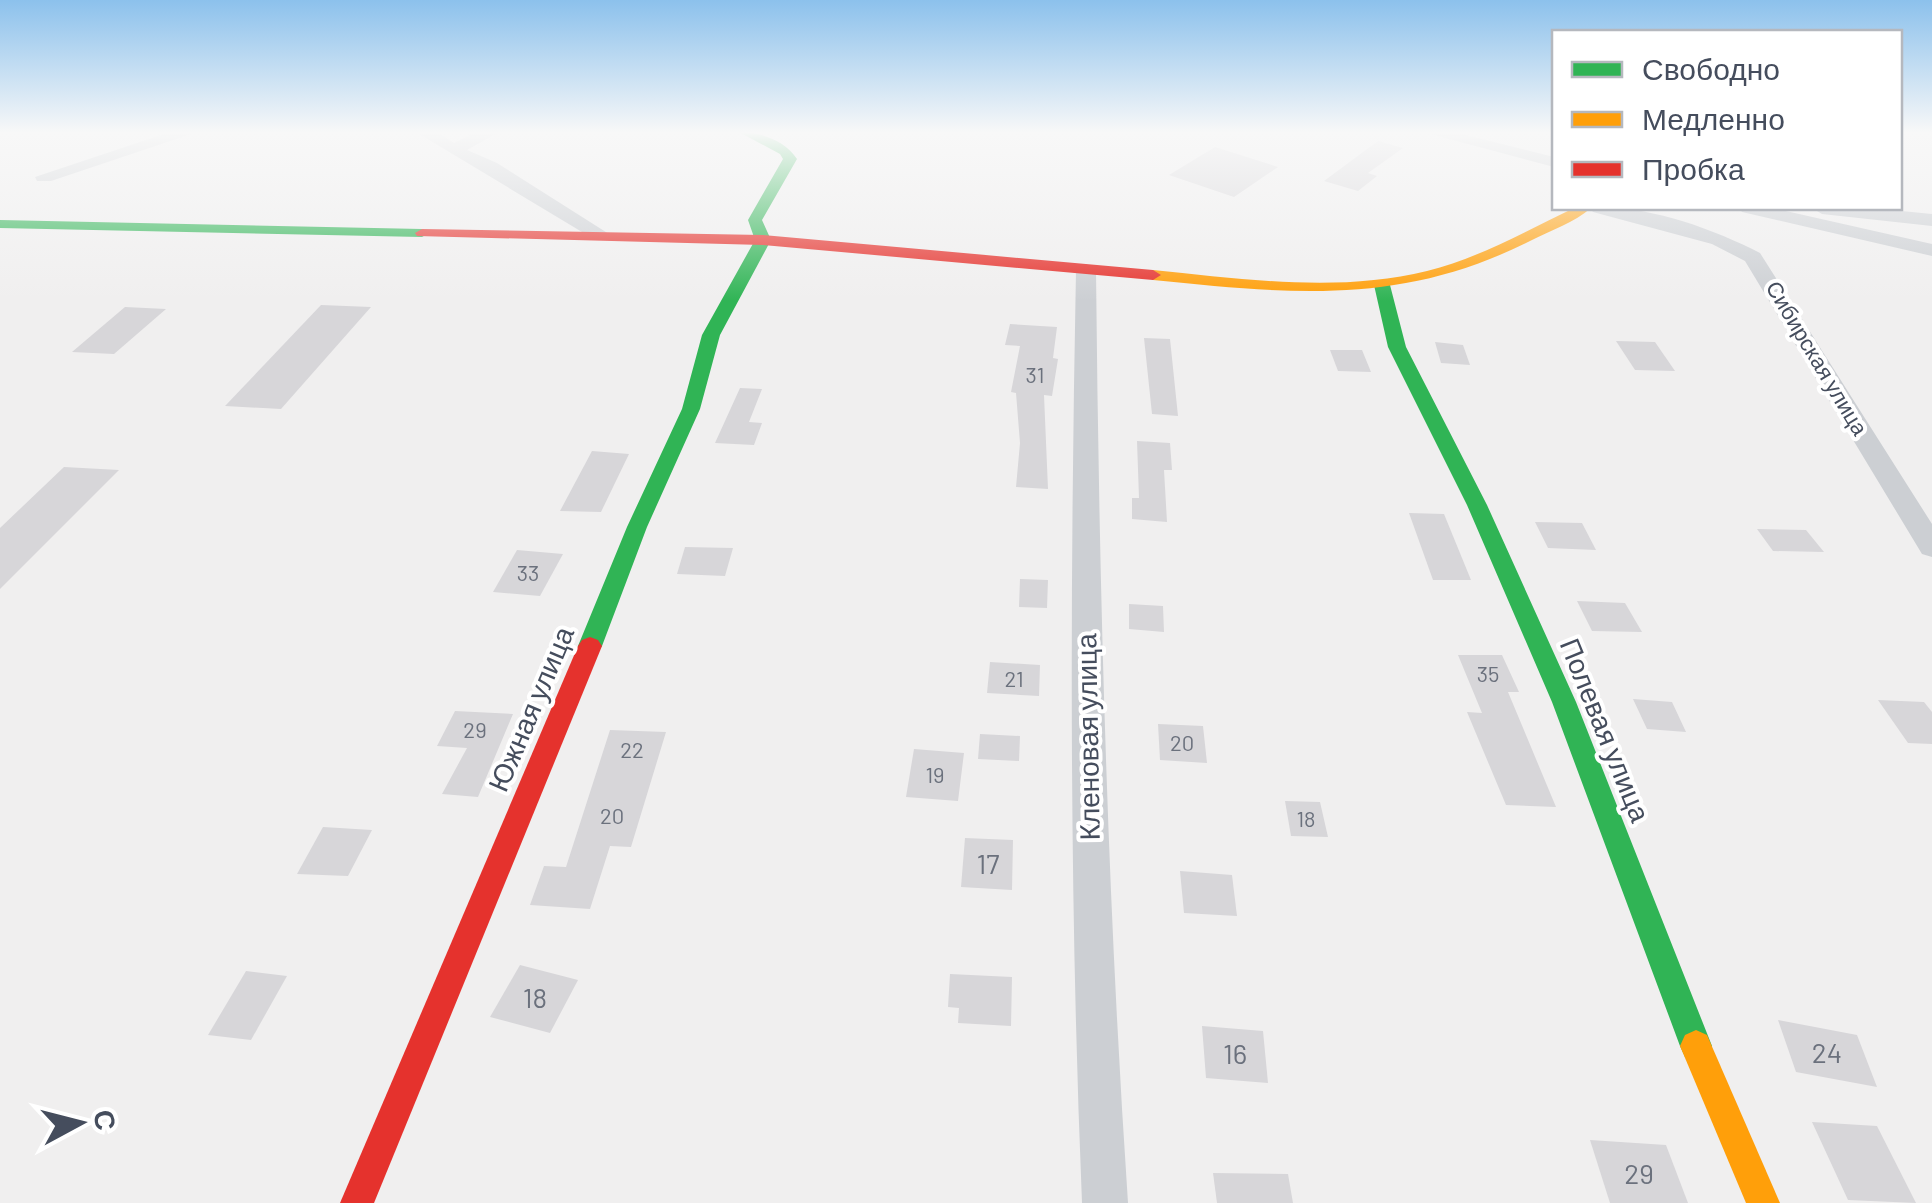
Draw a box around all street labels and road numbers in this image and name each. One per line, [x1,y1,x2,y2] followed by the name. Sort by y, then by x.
[1761,276,1875,441] street label: Сибирская улица
[480,621,580,796] street label: Южная улица
[1068,633,1106,841] street label: Кленовая улица
[1554,633,1658,827] street label: Полевая улица

